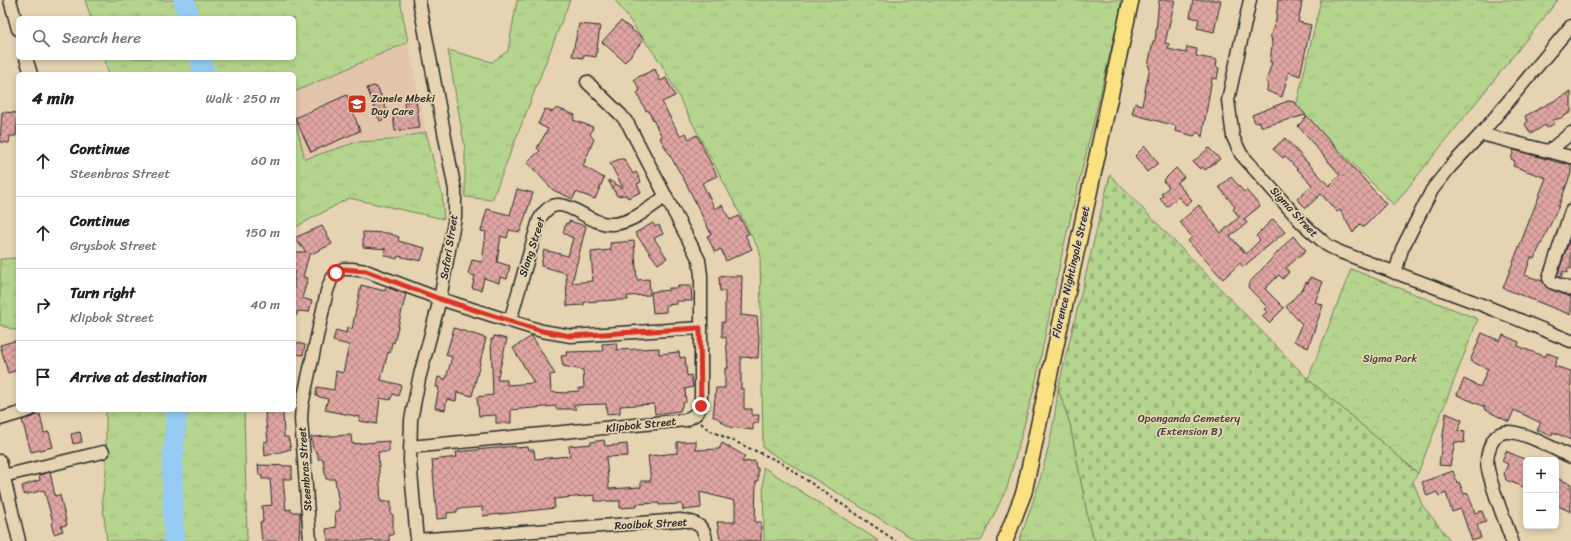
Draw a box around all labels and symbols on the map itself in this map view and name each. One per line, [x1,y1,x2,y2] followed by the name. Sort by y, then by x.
[371,89,436,121] place label: Zanele Mbeki Day Care
[346,93,368,115] school or university icon: Zanele Mbeki Day Care
[1265,182,1323,242] street label: Sigma Street
[1047,204,1095,340] street label: Florence Nightingale Street
[435,213,464,281] street label: Safari Street
[513,214,551,279] street label: Slang Street
[327,264,345,282] route start
[1363,349,1417,368] park label: Sigma Park
[692,397,710,415] route end
[1138,409,1241,441] park label: Oponganda Cemetery (Extension B)
[605,412,677,438] street label: Klipbok Street
[293,426,317,512] street label: Steenbras Street
[614,513,688,535] street label: Rooibok Street

